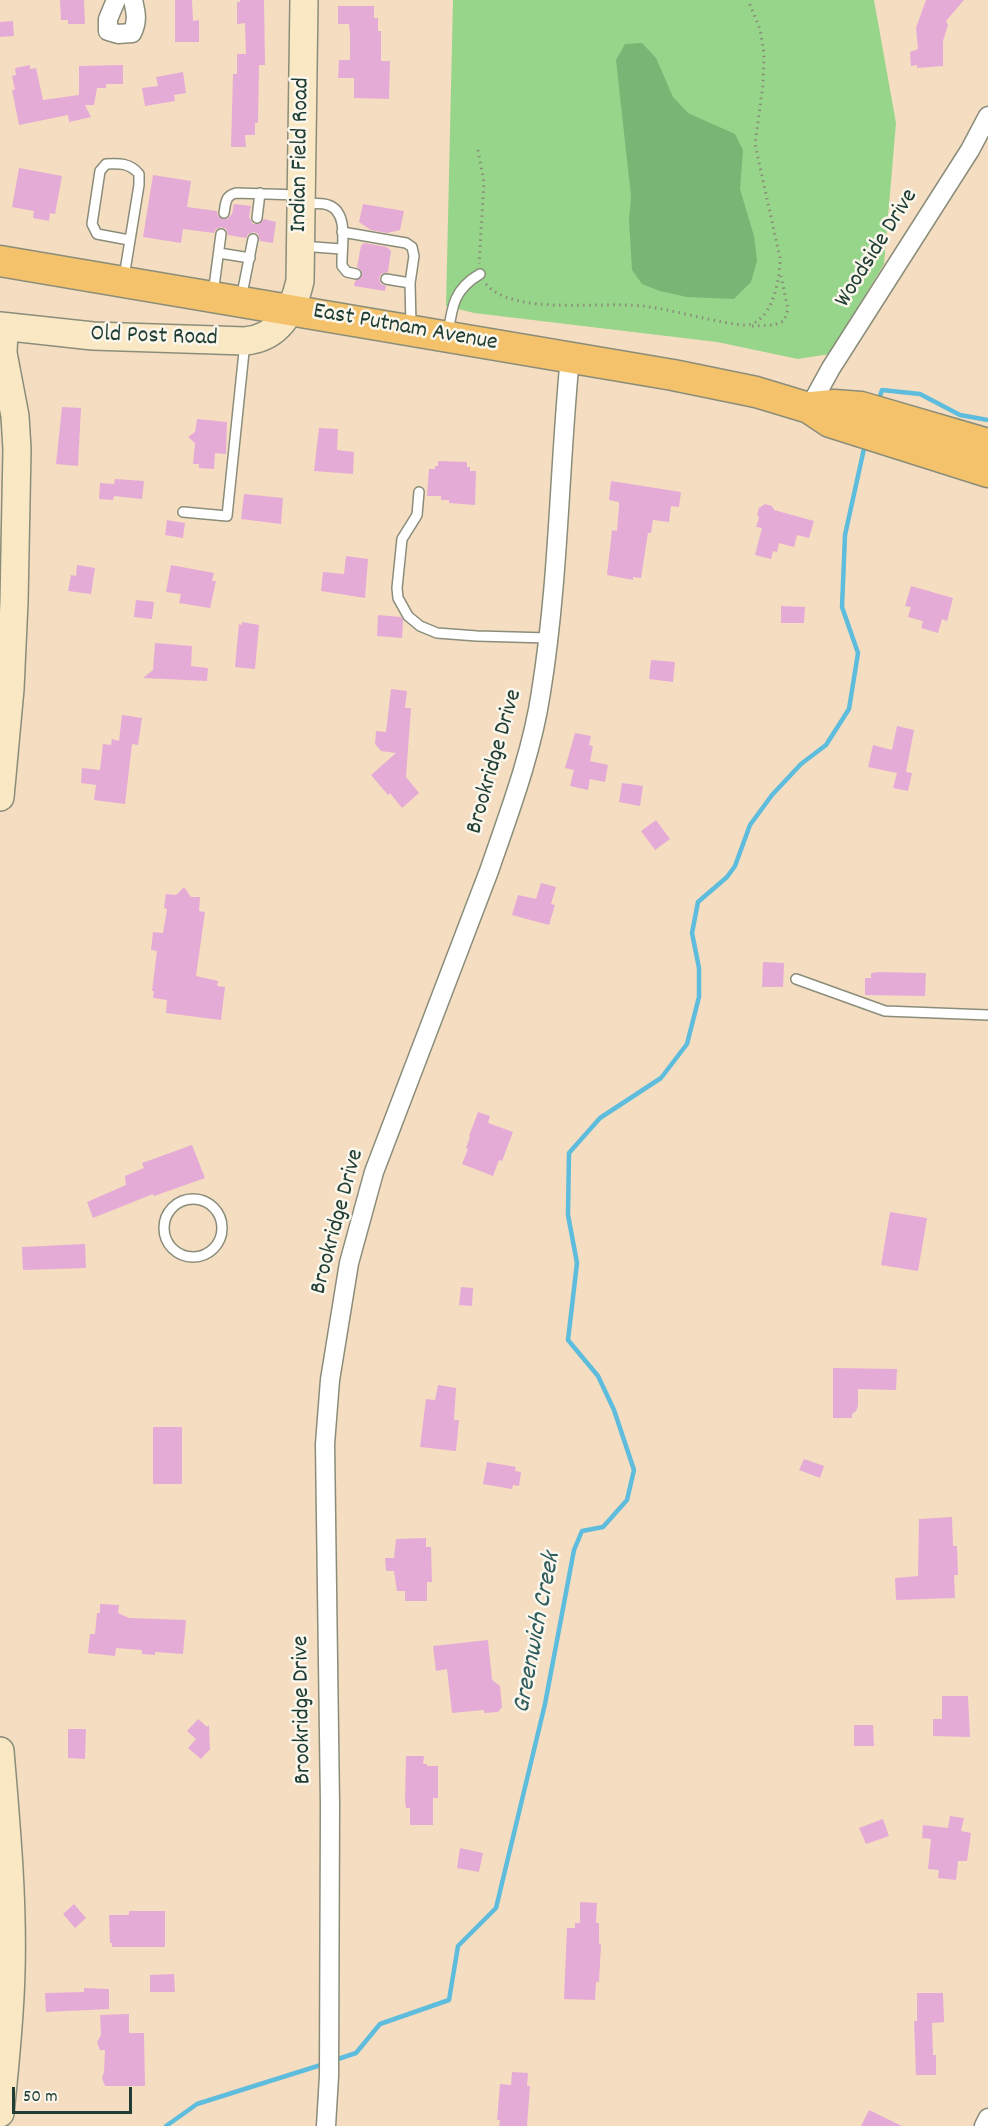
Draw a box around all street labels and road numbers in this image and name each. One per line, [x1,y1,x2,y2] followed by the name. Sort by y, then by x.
[286,77,318,233] street label: Indian Field Road
[830,184,926,314] street label: Woodside Drive
[311,299,499,359] street label: East Putnam Avenue
[90,321,218,355] street label: Old Post Road
[462,686,530,838] street label: Brookridge Drive
[306,1146,372,1298] street label: Brookridge Drive
[288,1635,320,1785] street label: Brookridge Drive

